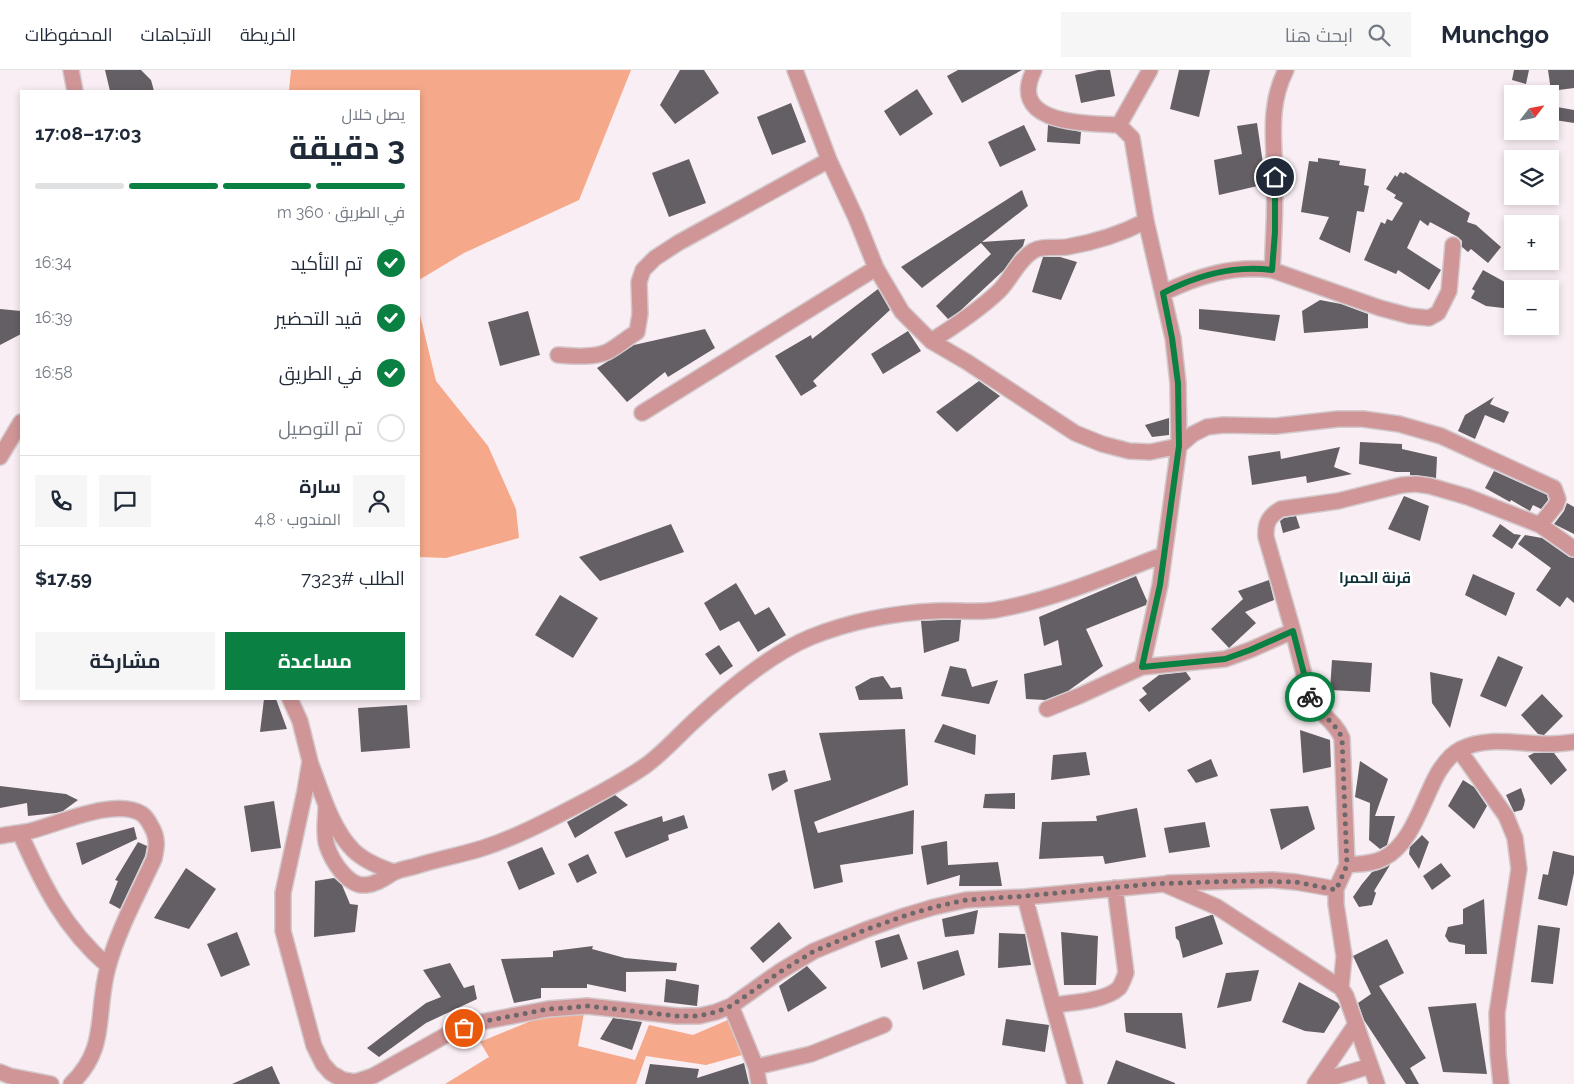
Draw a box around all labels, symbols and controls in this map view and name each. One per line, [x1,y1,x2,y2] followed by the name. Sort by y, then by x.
[1061,12,1411,57] search box
[1441,20,1549,49] text: Munchgo
[1365,21,1393,49] icon: search
[25,24,113,45] text: المحفوظات
[141,24,212,45] text: الاتجاهات
[240,24,296,45] text: الخريطة
[1285,24,1353,46] text: ابحث هنا
[1504,85,1559,140] north arrow
[1504,85,1559,335] map controls
[342,105,405,124] text: يصل خلال
[35,122,141,144] text: 17:03–17:08
[289,129,405,166] text: 3 دقيقة
[1504,150,1559,205] button: layers
[1254,156,1296,198] pin
[1261,163,1289,191] icon: home
[277,203,405,222] text: في الطريق · 360 m
[1504,215,1559,270] button: +
[377,249,405,277] icon: check
[290,252,362,274] text: تم التأكيد
[35,253,72,272] text: 16:34
[1504,280,1559,335] button: −
[377,304,405,332] icon: check
[275,307,362,329] text: قيد التحضير
[35,308,72,327] text: 16:39
[377,359,405,387] icon: check
[279,362,362,384] text: في الطريق
[35,363,73,382] text: 16:58
[278,417,362,439] text: تم التوصيل
[35,475,87,527] button: phone
[99,475,151,527] button: chat
[299,475,341,497] text: سارة
[353,475,405,527] button: person
[254,510,341,529] text: المندوب · 4.8
[35,567,92,589] text: $17.59
[301,567,405,589] text: الطلب #7323
[1339,569,1411,587] district label: قرنة الحمرا
[35,632,215,690] button: مشاركة
[225,632,405,690] button: مساعدة
[1285,672,1335,722] courier
[1296,683,1324,711] icon: bike
[443,1007,485,1049] pin
[450,1014,478,1042] icon: bag

